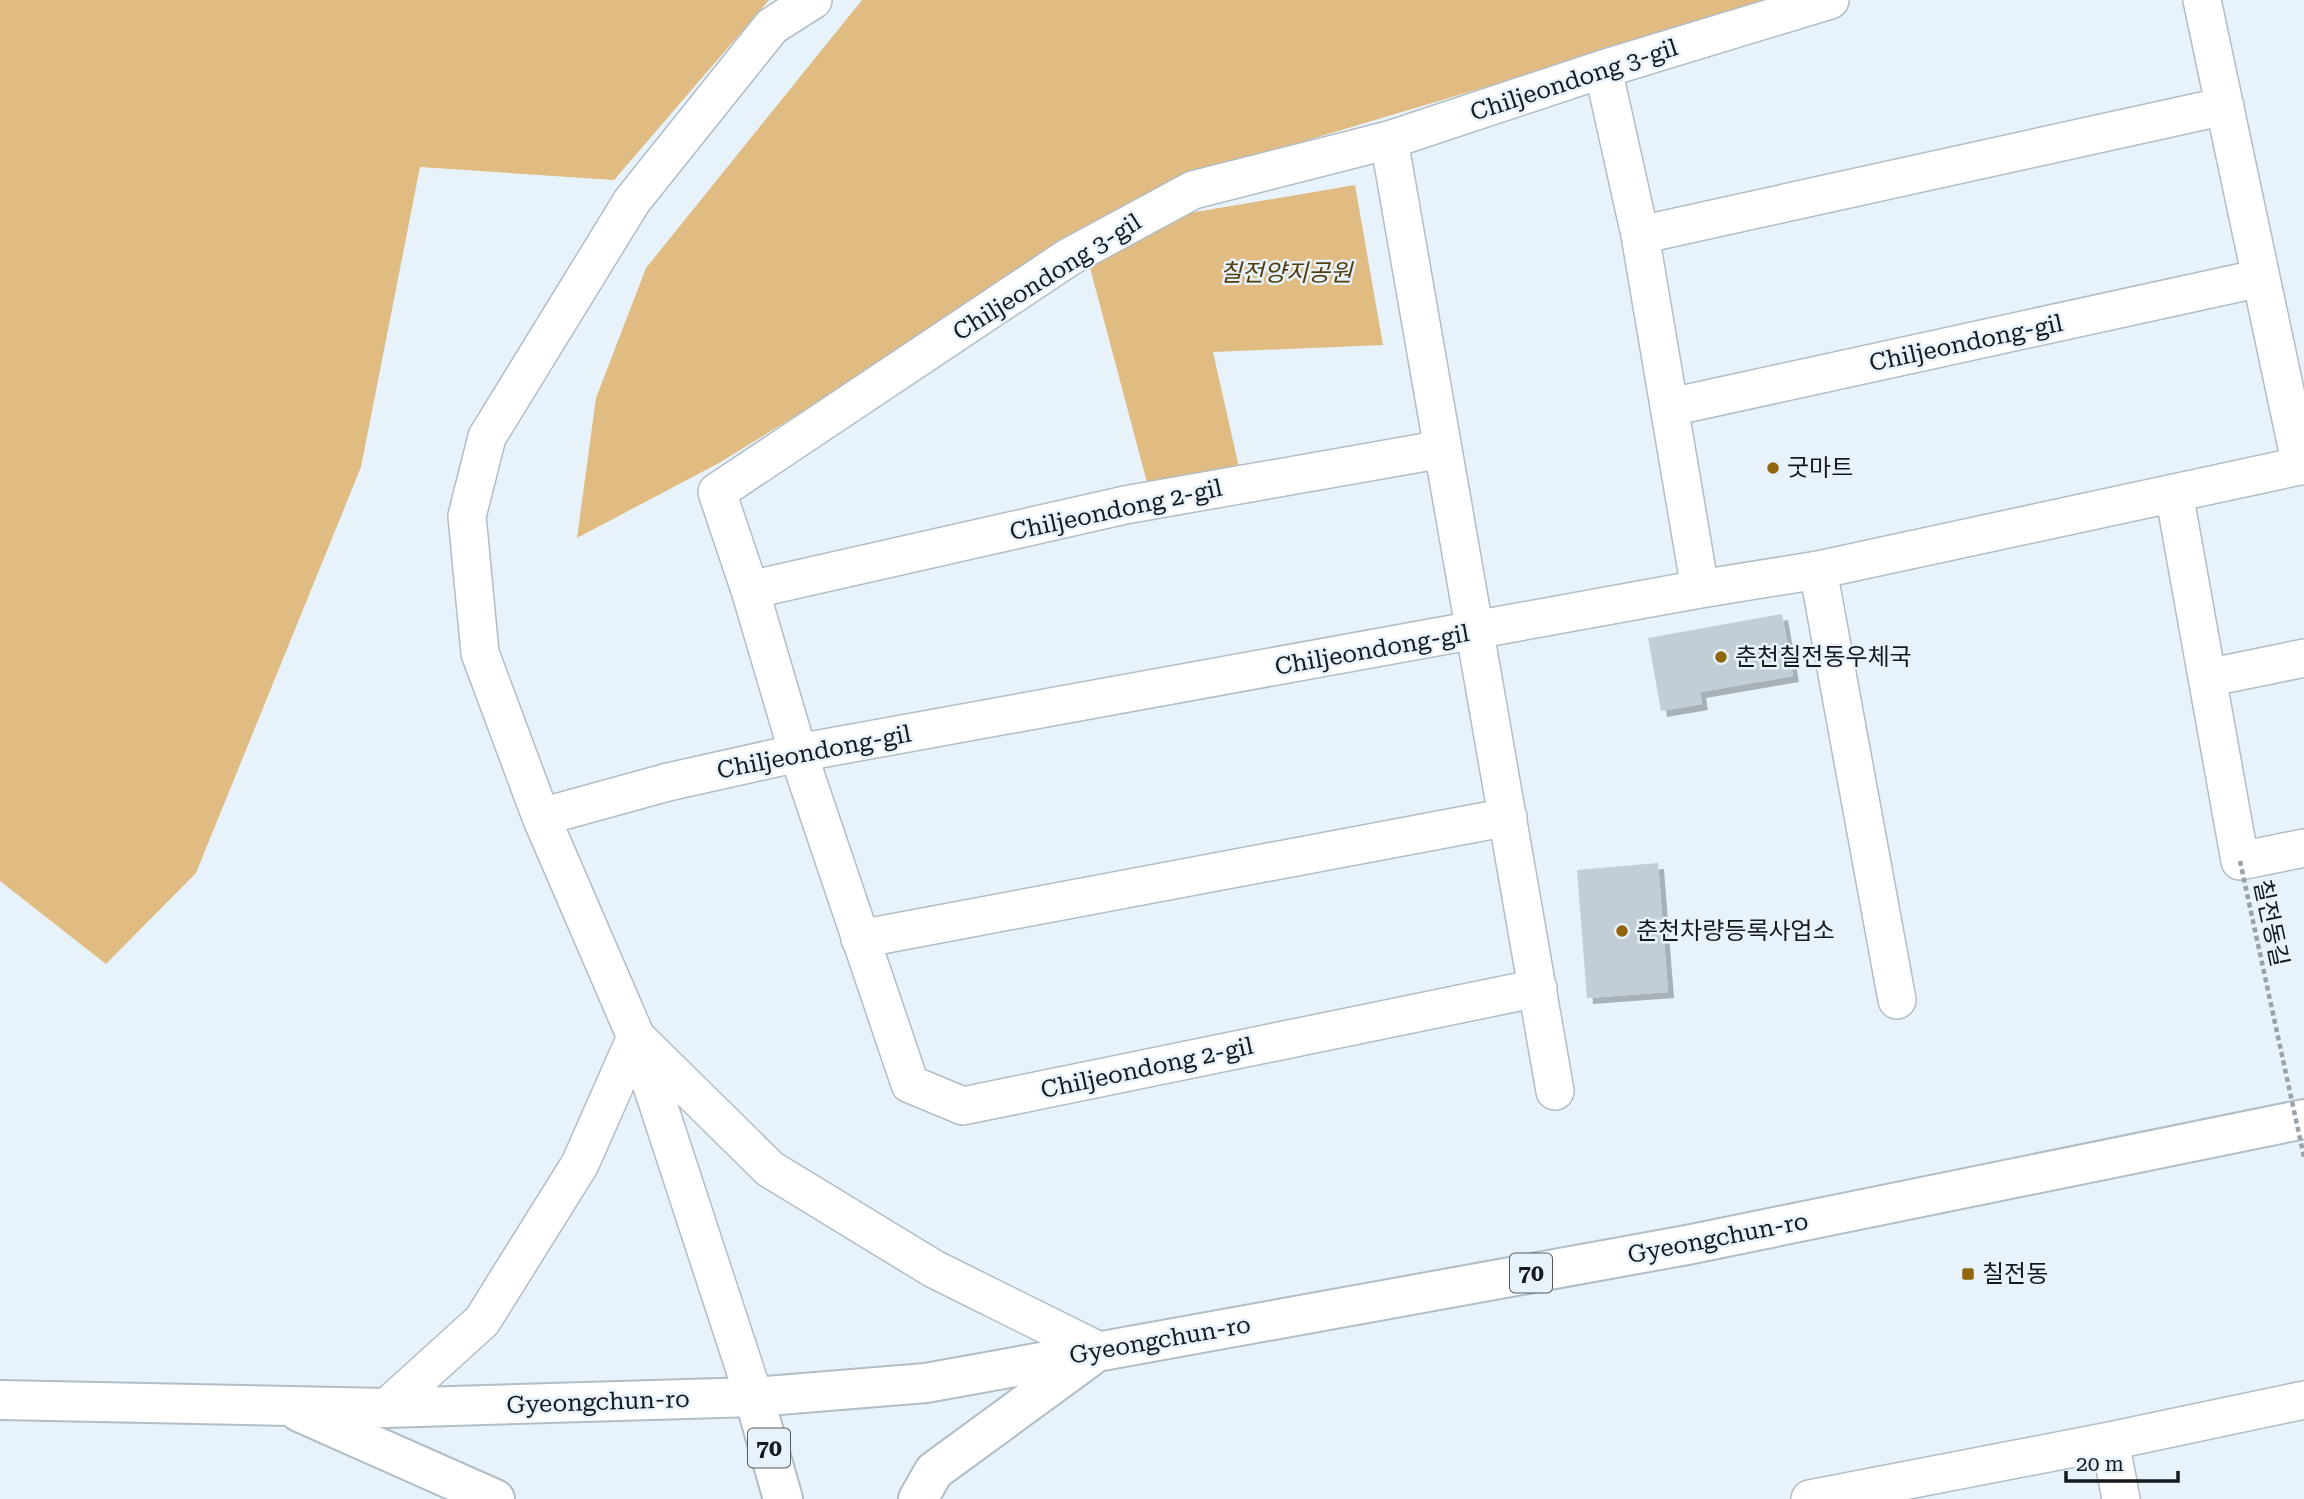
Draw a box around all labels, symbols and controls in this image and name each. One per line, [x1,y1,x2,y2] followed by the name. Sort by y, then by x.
[1467,33,1681,127] street label: Chiljeondong 3-gil
[948,208,1146,346] street label: Chiljeondong 3-gil
[1220,259,1354,287] park label: 칠전양지공원
[1867,309,2065,377] street label: Chiljeondong-gil
[1787,454,1853,482] place label: 굿마트
[1765,460,1781,476] marker: 굿마트
[1007,474,1225,546] street label: Chiljeondong 2-gil
[1273,619,1471,681] street label: Chiljeondong-gil
[1735,643,1912,671] place label: 춘천칠전동우체국
[1713,649,1729,665] marker: 춘천칠전동우체국
[715,719,913,785] street label: Chiljeondong-gil
[2248,877,2294,969] street label: 칠전동길
[1636,917,1835,945] place label: 춘천차량등록사업소
[1614,923,1630,939] marker: 춘천차량등록사업소
[1038,1032,1256,1104] street label: Chiljeondong 2-gil
[1625,1207,1811,1269] street label: Gyeongchun-ro
[1510,1254,1552,1292] road number: 70
[1982,1260,2048,1288] place label: 칠전동
[1960,1266,1976,1282] marker: 칠전동
[1067,1310,1253,1370] street label: Gyeongchun-ro
[506,1385,690,1419] street label: Gyeongchun-ro
[748,1428,790,1468] road number: 70
[2066,1440,2178,1484] scale bar
[2076,1452,2124,1476] text: 20 m

